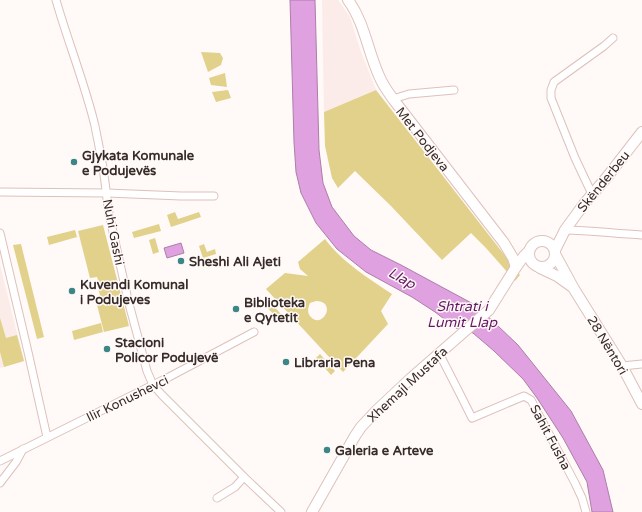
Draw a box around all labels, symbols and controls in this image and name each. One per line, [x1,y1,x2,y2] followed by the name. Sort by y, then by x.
[392,104,452,175] street label: Met Podjeva
[82,148,195,179] place label: Gjykata Komunale e Podujevës
[574,148,633,215] street label: Skënderbeu
[69,157,79,167] marker: Gjykata Komunale e Podujevës
[99,198,127,267] street label: Nuhi Gashi
[189,254,281,270] place label: Sheshi Ali Ajeti
[176,256,186,266] marker: Sheshi Ali Ajeti
[385,264,419,293] water label: Llap
[80,277,188,308] place label: Kuvendi Komunal i Podujeves
[67,286,77,296] marker: Kuvendi Komunal i Podujeves
[244,295,305,326] place label: Biblioteka e Qytetit
[427,298,498,331] water label: Shtrati i Lumit Llap
[231,304,241,314] marker: Biblioteka e Qytetit
[583,313,631,378] street label: 28 Nëntori
[115,335,219,366] place label: Stacioni Policor Podujevë
[364,343,451,426] street label: Xhemajl Mustafa
[102,344,112,354] marker: Stacioni Policor Podujevë
[294,355,375,371] place label: Libraria Pena
[281,357,291,367] marker: Libraria Pena
[84,372,171,426] street label: Ilir Konushevci
[526,402,574,473] street label: Sahit Fusha
[335,443,434,459] place label: Galeria e Arteve
[322,445,332,455] marker: Galeria e Arteve

